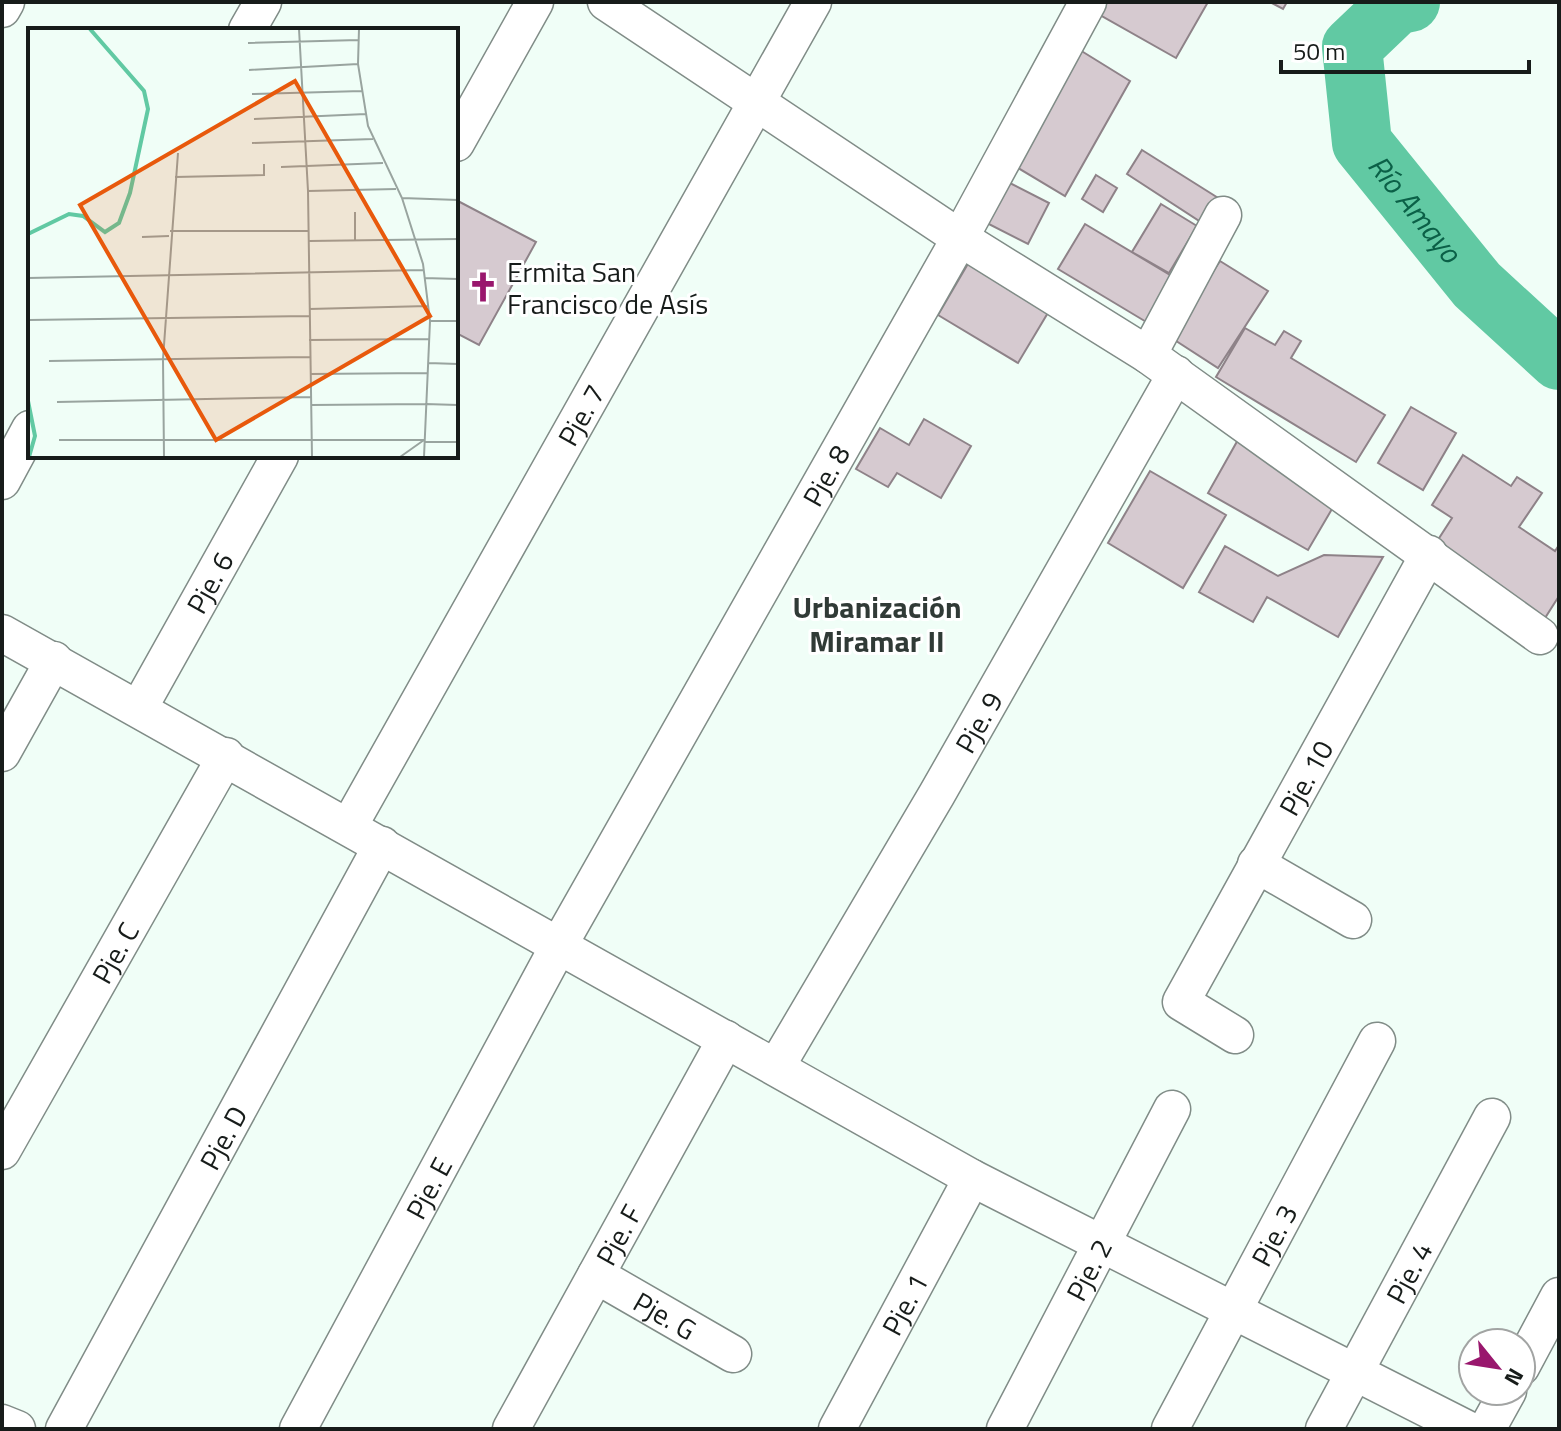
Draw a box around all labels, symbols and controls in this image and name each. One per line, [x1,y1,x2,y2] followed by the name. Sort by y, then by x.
[1281,24,1529,74] scale bar
[28,28,458,458] inset map
[1293,33,1345,69] text: 50 m
[1357,145,1474,273] water label: Río Amayo
[507,250,708,325] place label: Ermita San Francisco de Asís
[466,270,500,304] church icon: Ermita San Francisco de Asís
[546,376,615,454] street label: Pje. 7
[791,436,860,514] street label: Pje. 8
[175,544,244,621] street label: Pje. 6
[792,584,962,664] district label: Urbanización Miramar II
[943,683,1013,761] street label: Pje. 9
[1267,732,1344,823] street label: Pje. 10
[80,914,149,991] street label: Pje. C
[188,1098,258,1177] street label: Pje. D
[394,1149,462,1226] street label: Pje. E
[584,1196,652,1273] street label: Pje. F
[1239,1196,1308,1274] street label: Pje. 3
[1054,1231,1122,1308] street label: Pje. 2
[1374,1234,1443,1311] street label: Pje. 4
[870,1265,939,1343] street label: Pje. 1
[626,1280,705,1350] street label: Pje. G
[1457,1327,1537,1407] north arrow
[1496,1362,1533,1392] text: N

